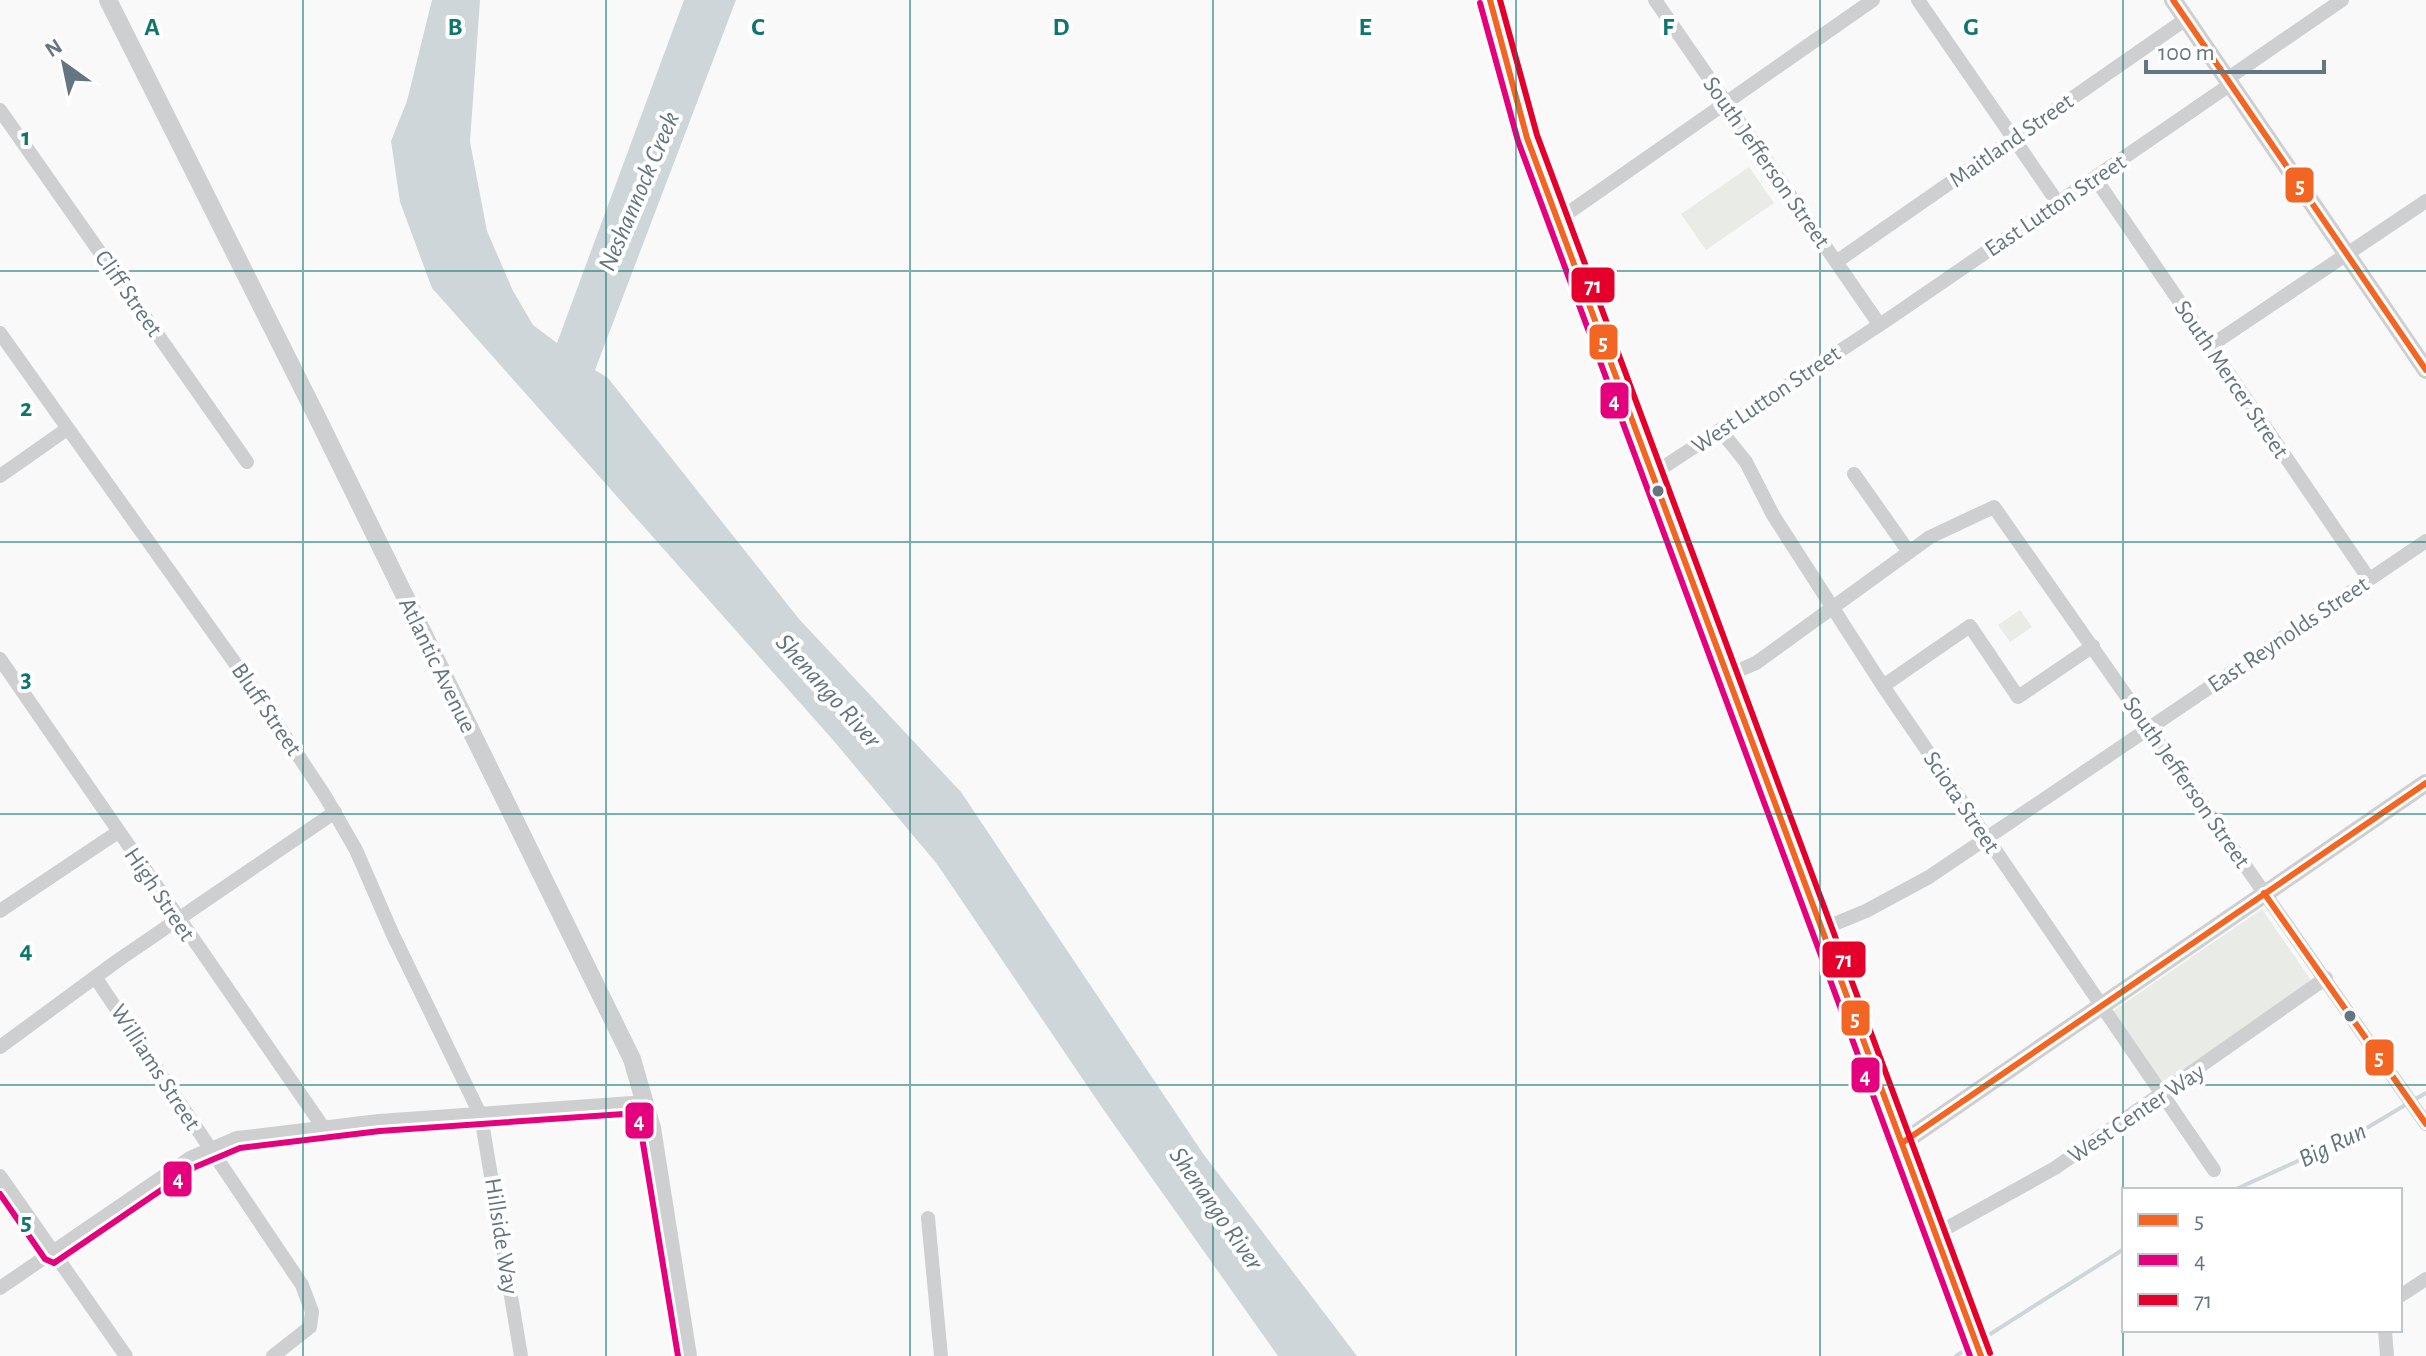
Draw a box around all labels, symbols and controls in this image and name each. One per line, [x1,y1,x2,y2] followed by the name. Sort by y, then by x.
[144,14,160,40] text: A
[447,14,463,40] text: B
[751,14,765,40] text: C
[1052,14,1070,40] text: D
[1358,14,1372,40] text: E
[1662,14,1675,40] text: F
[1963,14,1979,40] text: G
[24,24,104,104] north arrow
[2146,24,2324,74] scale bar
[41,35,66,61] text: N
[2158,41,2215,65] text: 100 m
[1698,72,1834,253] street label: South Jefferson Street
[1945,89,2078,192] street label: Maitland Street
[594,108,684,275] water label: Neshannock Creek
[21,124,31,150] text: 1
[1981,150,2131,262] street label: East Lutton Street
[2284,166,2315,204] line badge: 5
[2295,175,2305,197] text: 5
[90,246,167,341] street label: Cliff Street
[1570,266,1616,304] line badge: 71
[1584,275,1602,297] text: 71
[2170,296,2293,463] street label: South Mercer Street
[1588,323,1619,361] line badge: 5
[1598,332,1608,354] text: 5
[1688,341,1845,458] street label: West Lutton Street
[1599,381,1630,420] line badge: 4
[1608,390,1620,412] text: 4
[20,395,32,421] text: 2
[1650,483,1666,499] unlabelled marker
[2204,572,2374,697] street label: East Reynolds Street
[394,594,480,737] street label: Atlantic Avenue
[771,629,887,754] water label: Shenango River
[227,659,306,760] street label: Bluff Street
[20,666,32,692] text: 3
[2118,692,2254,873] street label: South Jefferson Street
[1919,747,2004,858] street label: Sciota Street
[119,844,199,946] street label: High Street
[19,937,33,963] text: 4
[1821,940,1867,979] line badge: 71
[1835,949,1853,971] text: 71
[1840,999,1871,1037] line badge: 5
[106,1001,205,1135] street label: Williams Street
[1850,1008,1860,1030] text: 5
[2342,1008,2358,1024] unlabelled marker
[2364,1038,2395,1077] line badge: 5
[2374,1047,2384,1069] text: 5
[1850,1056,1881,1094] line badge: 4
[2064,1060,2209,1168] street label: West Center Way
[1859,1065,1871,1087] text: 4
[624,1101,655,1140] line badge: 4
[633,1110,645,1132] text: 4
[2294,1117,2370,1172] water label: Big Run
[1165,1143,1269,1276] water label: Shenango River
[162,1160,193,1198] line badge: 4
[172,1168,184,1190] text: 4
[480,1176,522,1296] street label: Hillside Way
[2122,1188,2402,1332] legend
[20,1209,32,1235] text: 5
[2194,1209,2204,1233] text: 5
[2194,1249,2206,1273] text: 4
[2194,1289,2212,1313] text: 71

